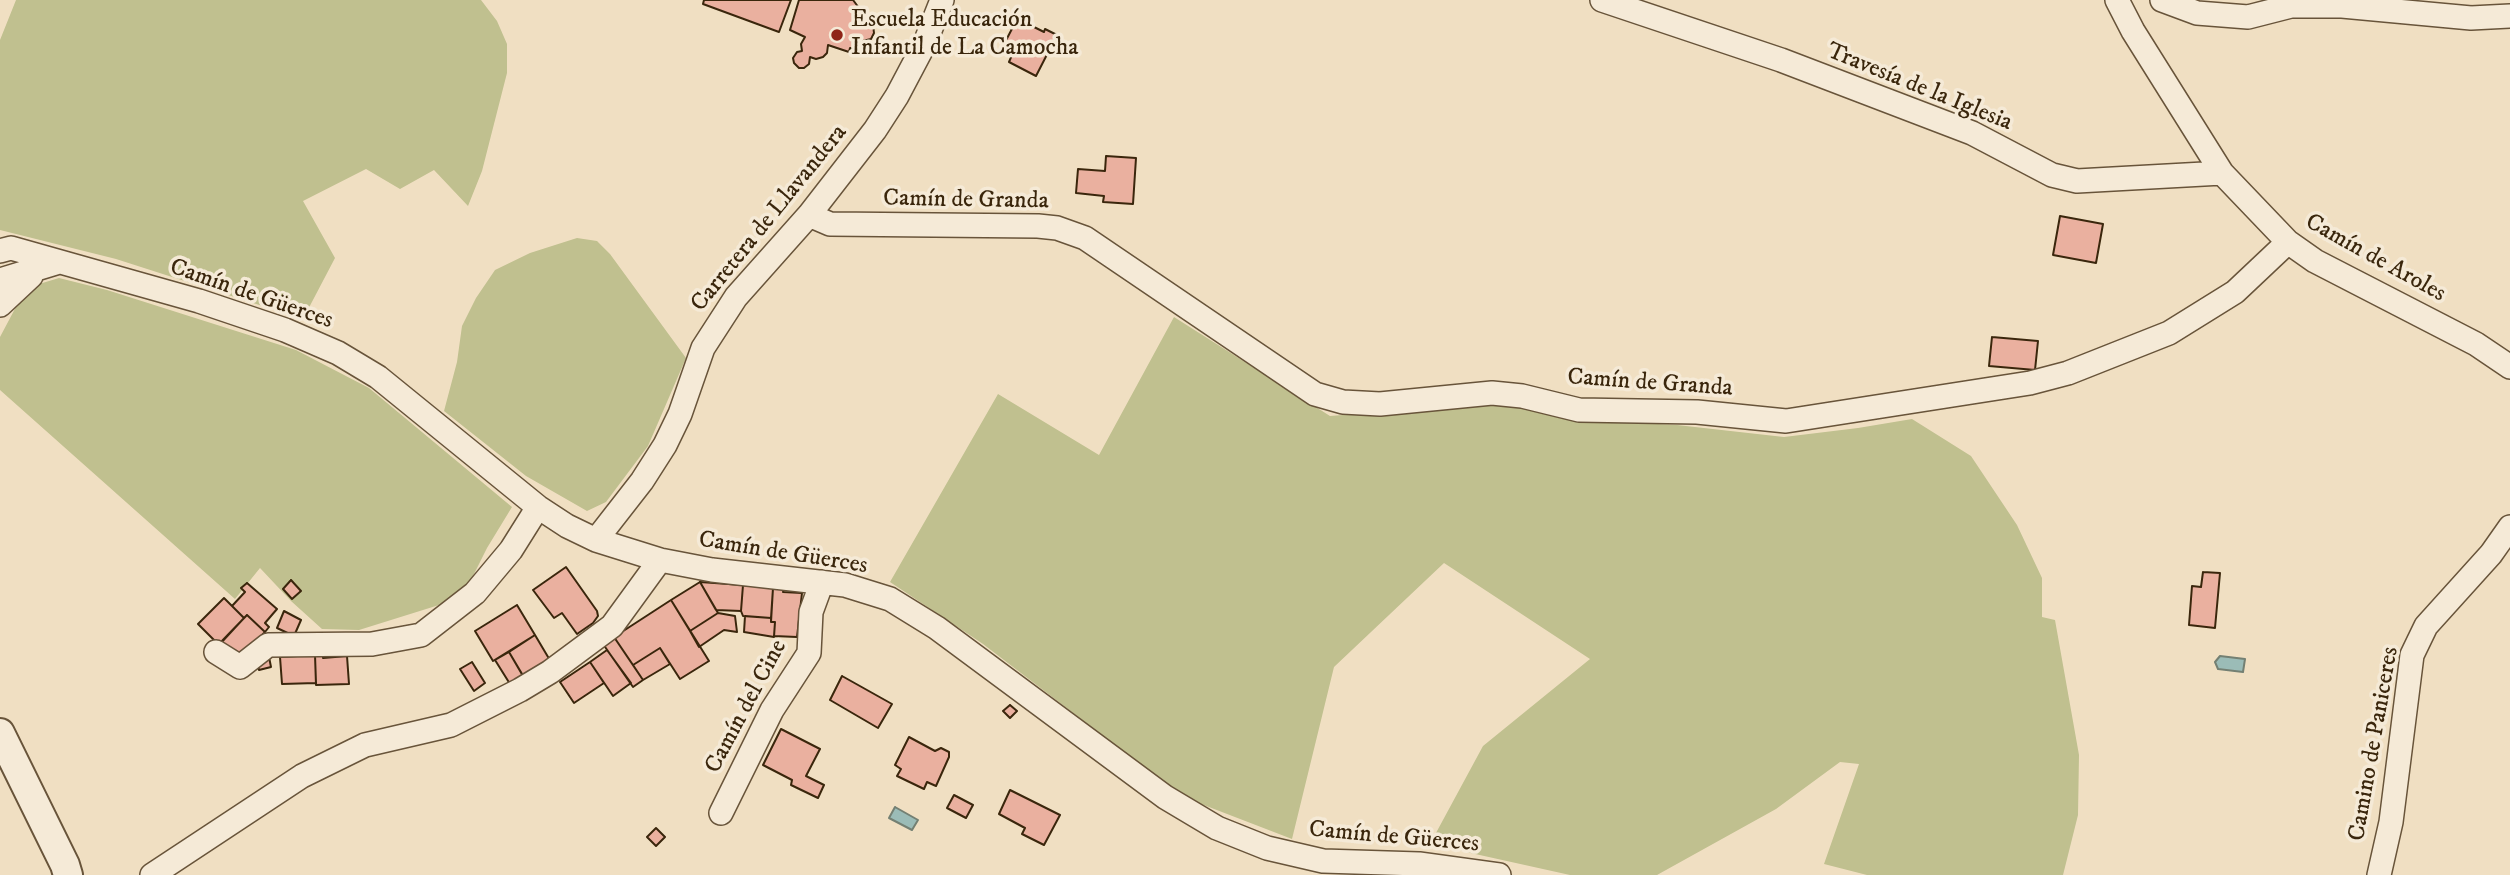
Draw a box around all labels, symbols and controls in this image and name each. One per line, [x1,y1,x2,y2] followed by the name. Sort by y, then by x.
[851,7,1078,63] place label: Escuela Educación Infantil de La Camocha
[829,27,845,43] marker: Escuela Educación Infantil de La Camocha
[1822,38,2016,138] street label: Travesía de la Iglesia
[686,120,854,318] street label: Carretera de Llavandera
[883,185,1049,217] street label: Camín de Granda
[2300,209,2450,309] street label: Camín de Aroles
[166,254,336,336] street label: Camín de Güerces
[1566,364,1734,404] street label: Camín de Granda
[697,526,869,582] street label: Camín de Güerces
[700,635,794,779] street label: Camín del Cine
[2344,645,2406,843] street label: Camino de Paniceres
[1308,816,1480,860] street label: Camín de Güerces

